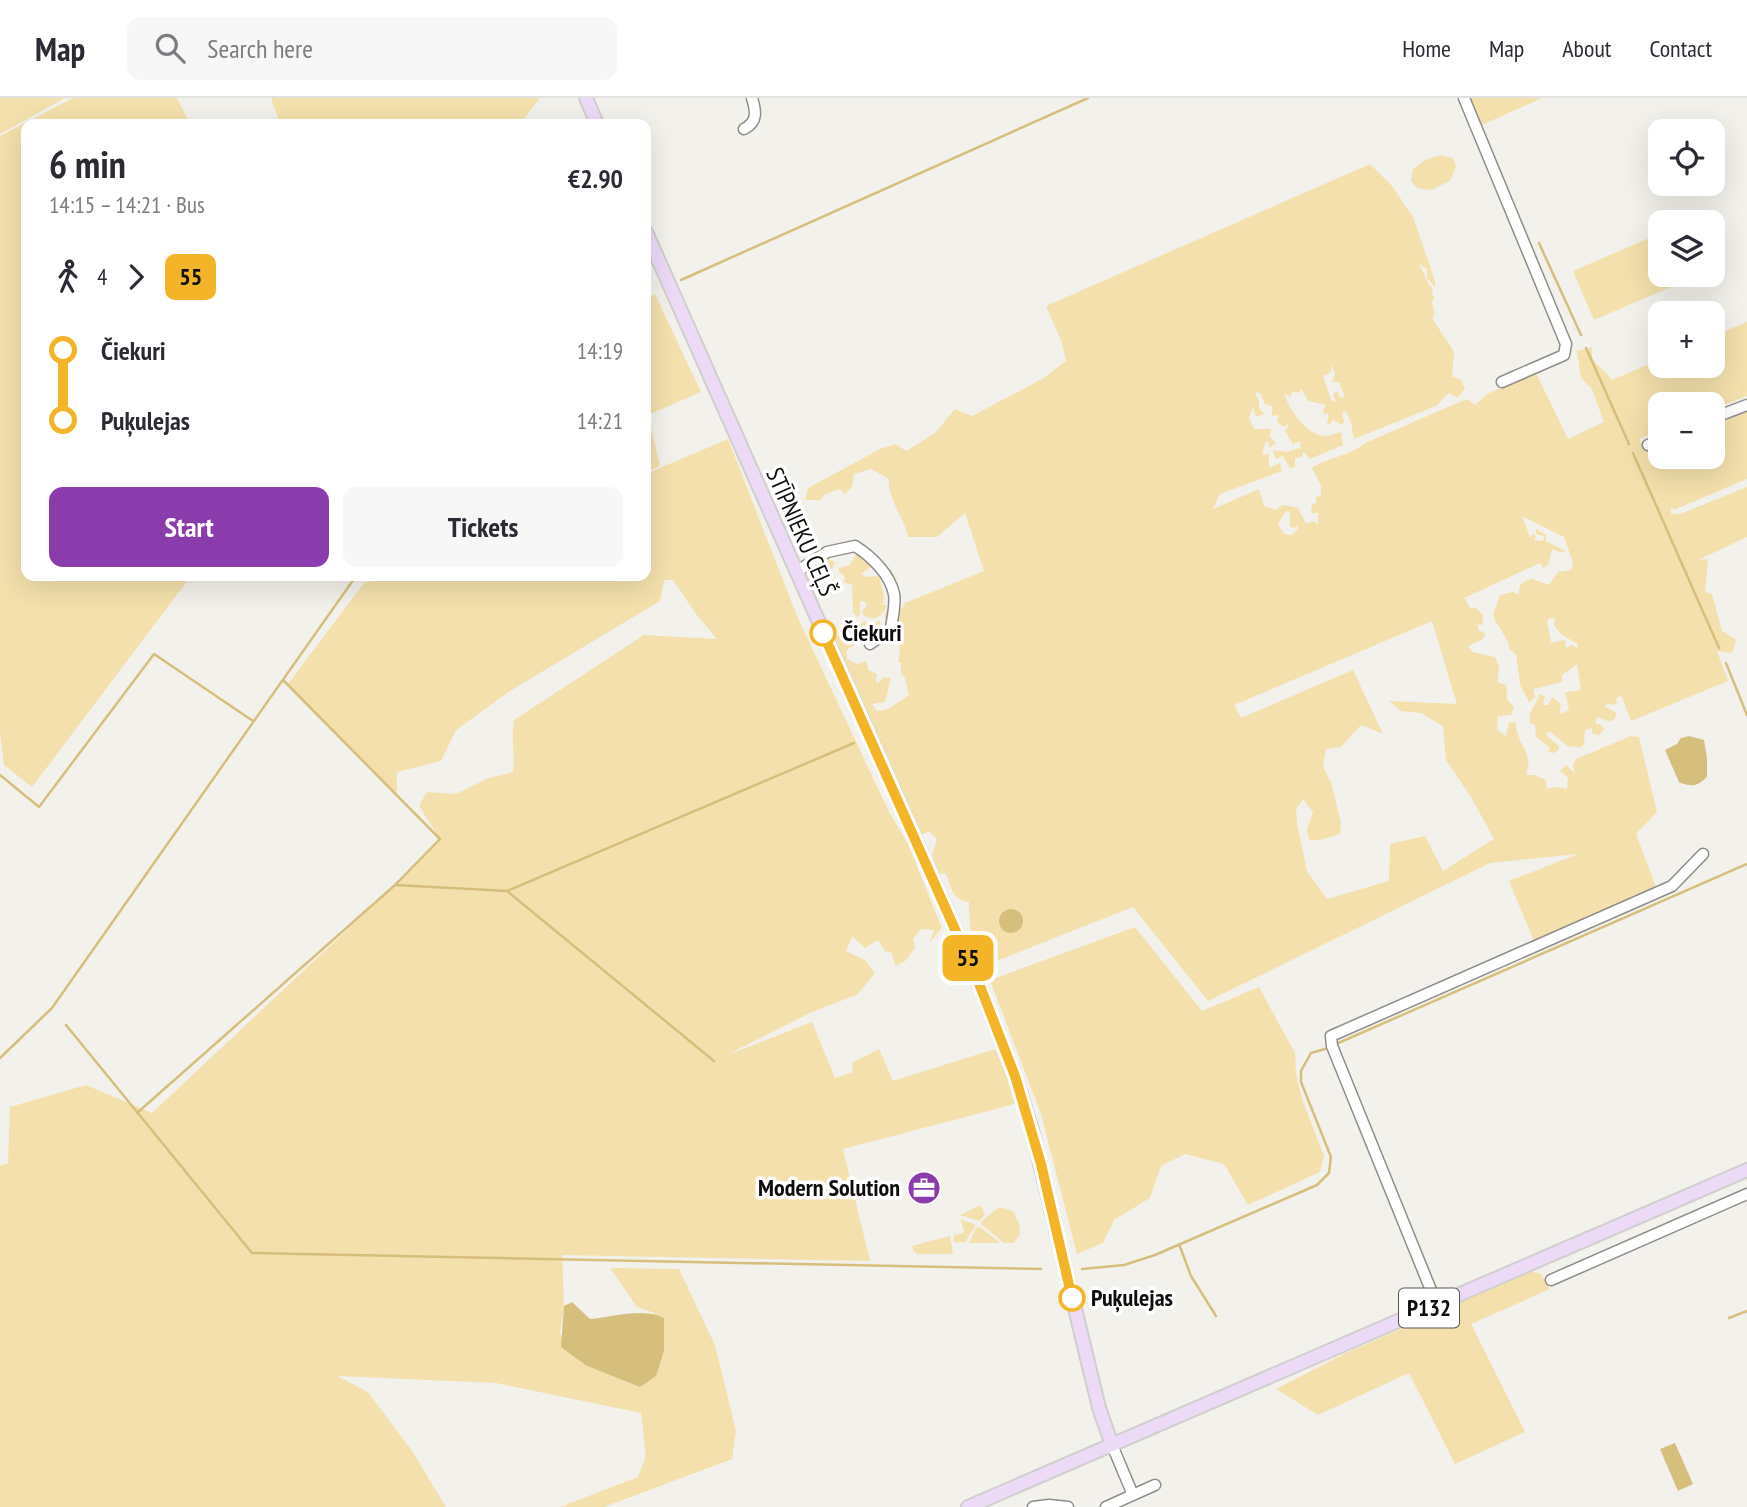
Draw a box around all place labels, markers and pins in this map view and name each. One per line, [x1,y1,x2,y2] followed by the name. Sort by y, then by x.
[842,617,902,648] place label: Čiekuri
[810,620,836,646] marker: Čiekuri
[905,1169,943,1207] office icon: Modern Solution
[758,1172,900,1203] place label: Modern Solution
[1091,1282,1173,1313] place label: Puķulejas
[1059,1285,1085,1311] marker: Puķulejas

